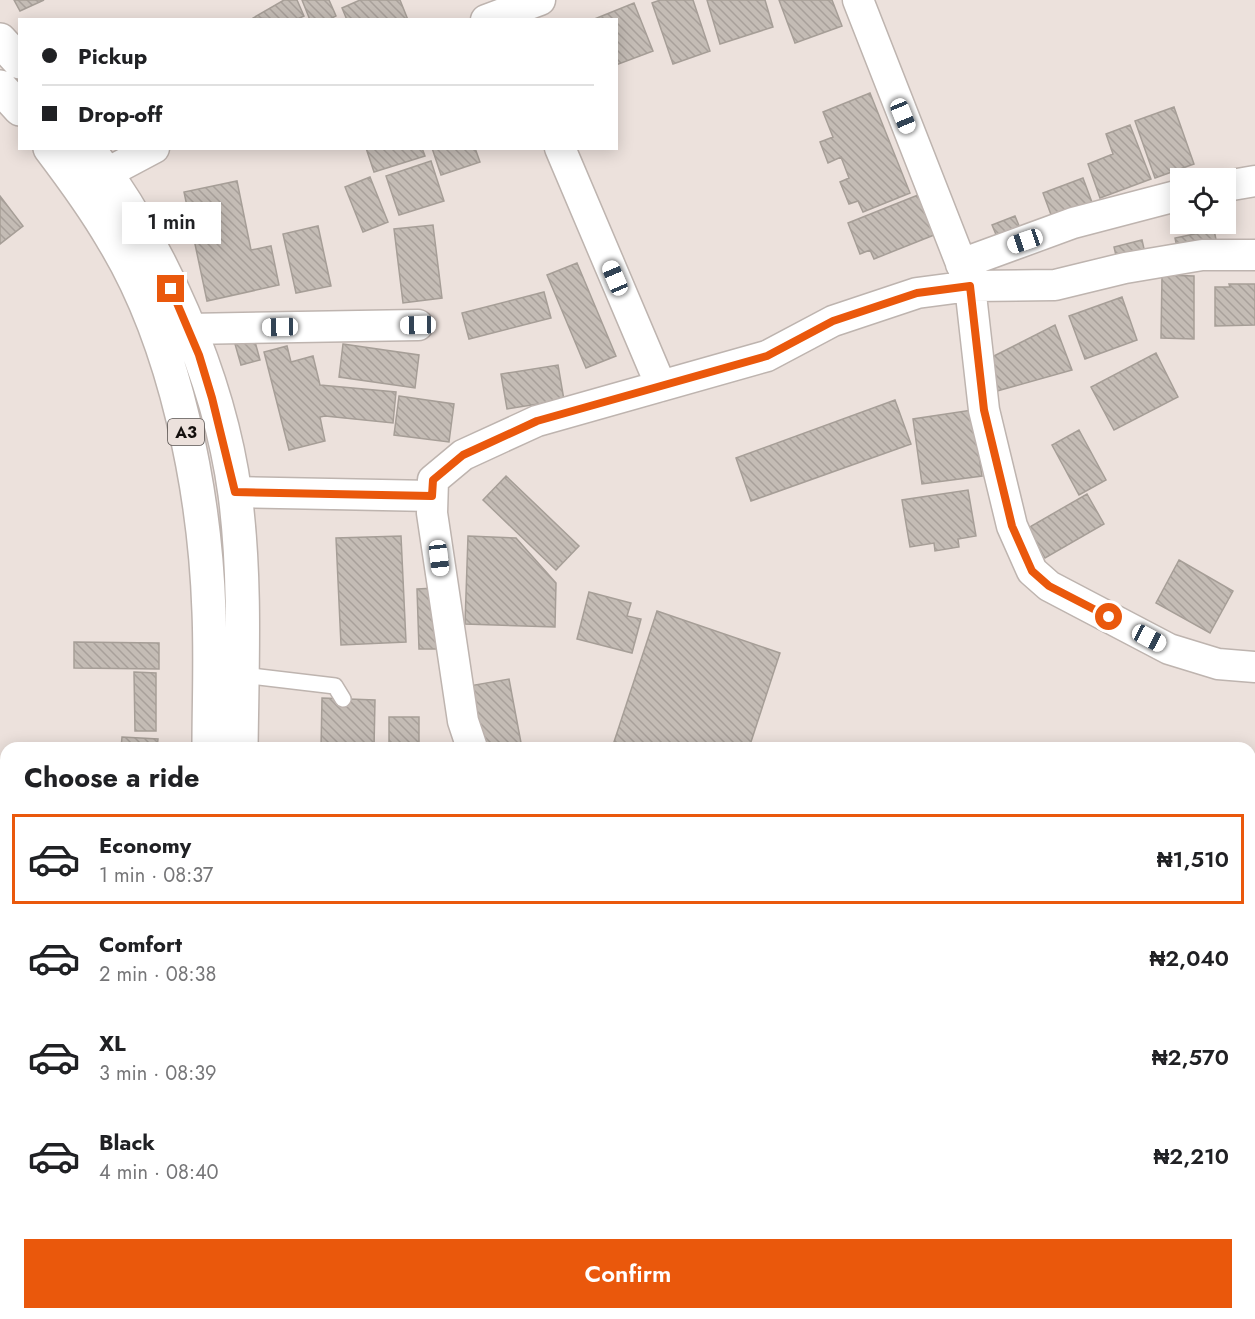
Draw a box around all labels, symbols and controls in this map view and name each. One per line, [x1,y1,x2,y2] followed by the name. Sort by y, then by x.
[78,40,147,72] text: Pickup
[888,96,918,136] car
[78,98,162,130] text: Drop-off
[1170,168,1236,234] map controls
[1170,168,1236,234] button: locate
[122,202,220,244] callout: 1 min
[147,208,196,237] text: 1 min
[1005,227,1045,255] car
[600,258,630,298] car
[157,275,184,302] route end
[400,316,436,334] car
[262,318,298,336] car
[168,419,204,445] road number: A3
[428,539,450,577] car
[1095,603,1122,630] route start
[1129,622,1169,654] car
[24,758,199,797] text: Choose a ride
[99,829,191,861] text: Economy
[27,832,81,886] icon: car
[1157,843,1229,875] text: ₦1,510
[99,861,213,890] text: 1 min · 08:37
[99,928,182,960] text: Comfort
[27,931,81,985] icon: car
[1149,942,1229,974] text: ₦2,040
[99,960,216,989] text: 2 min · 08:38
[99,1027,126,1059] text: XL
[27,1030,81,1084] icon: car
[1152,1041,1229,1073] text: ₦2,570
[99,1059,217,1088] text: 3 min · 08:39
[99,1126,155,1158] text: Black
[27,1129,81,1183] icon: car
[1153,1140,1229,1172] text: ₦2,210
[99,1158,219,1187] text: 4 min · 08:40
[24,1239,1232,1308] button: Confirm

